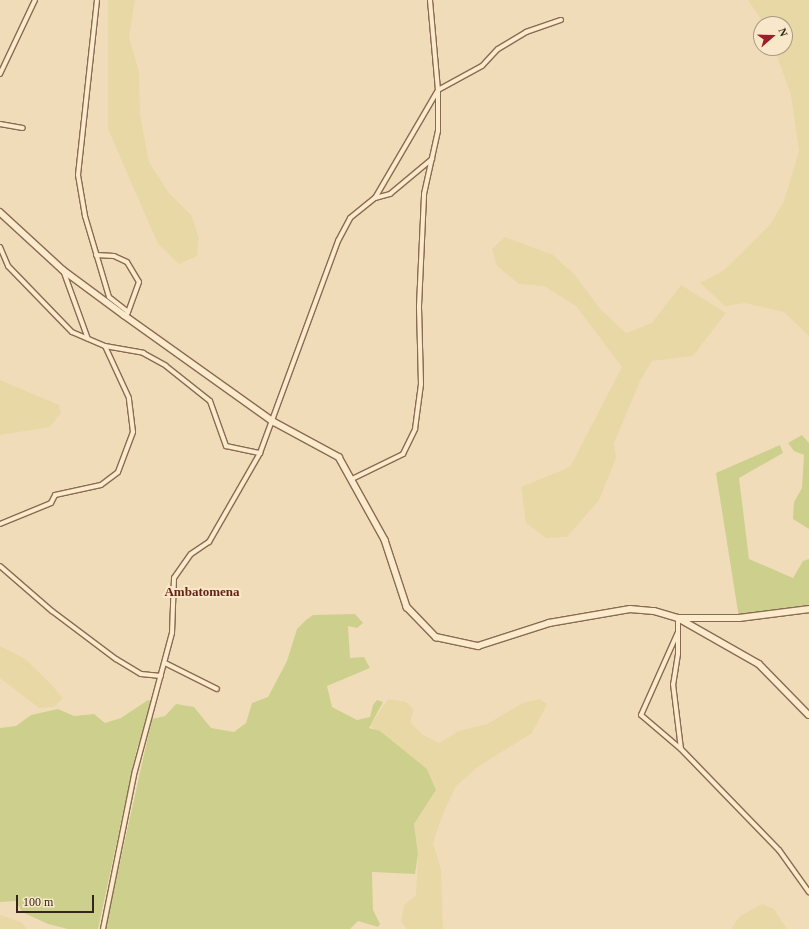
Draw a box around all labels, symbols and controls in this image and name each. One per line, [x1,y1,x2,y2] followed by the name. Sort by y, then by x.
[753,16,793,56] north arrow
[776,26,790,38] text: N
[164,584,240,600] district label: Ambatomena
[18,887,96,913] scale bar
[23,895,53,909] text: 100 m

